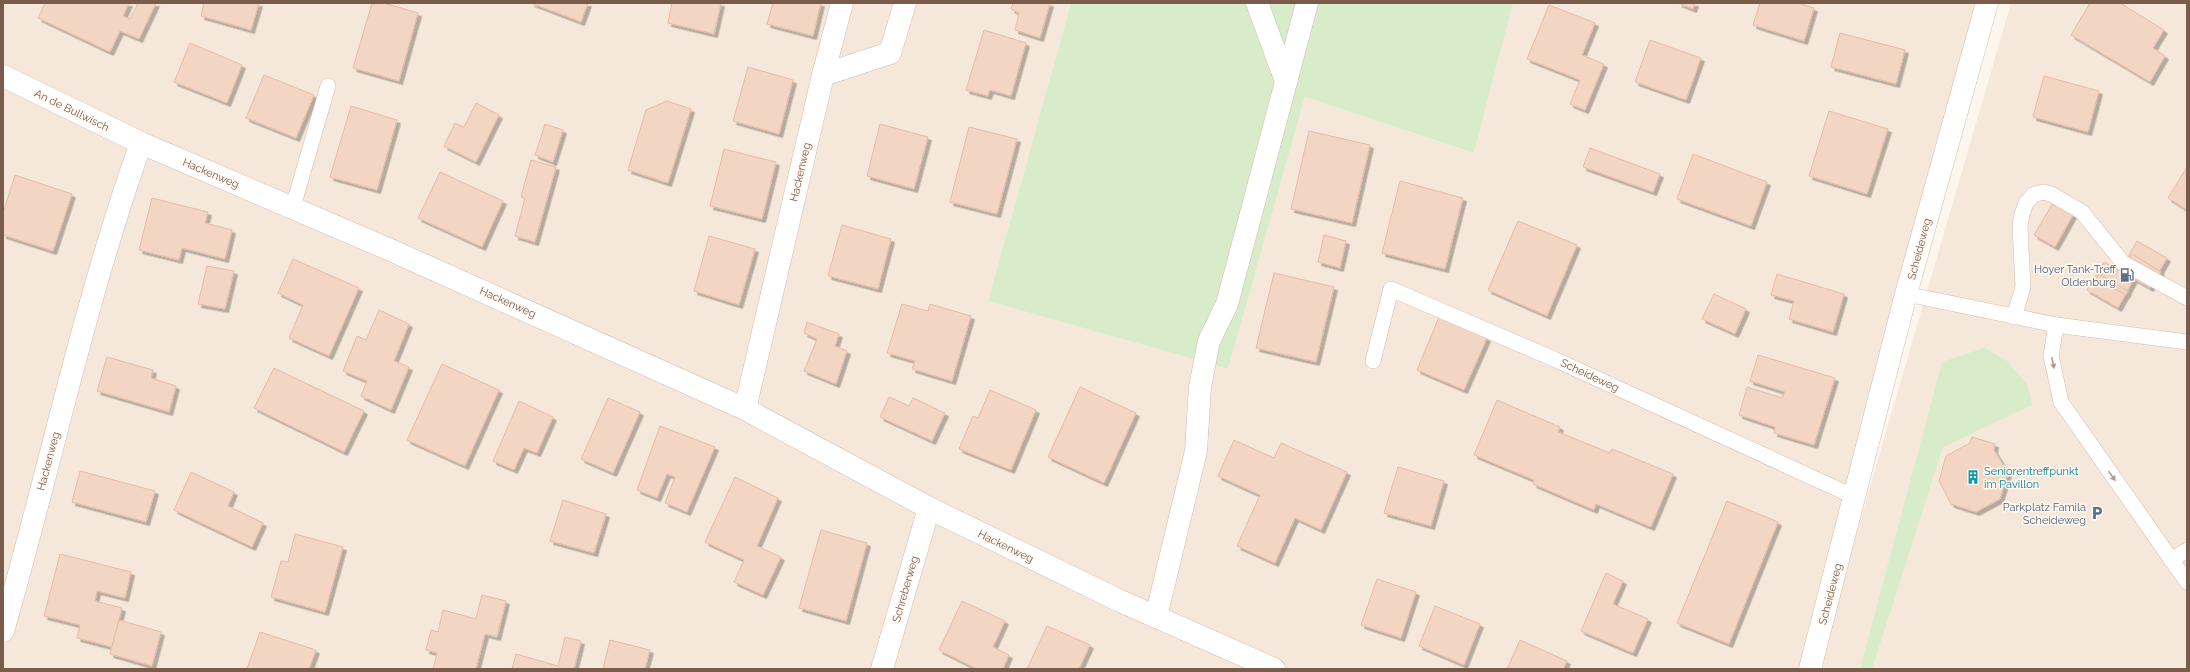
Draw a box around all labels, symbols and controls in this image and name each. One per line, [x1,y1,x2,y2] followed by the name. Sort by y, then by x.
[32,87,111,134] street label: An de Bullwisch
[787,141,814,203] street label: Hackenweg
[180,156,241,191] street label: Hackenweg
[1905,217,1934,281] street label: Scheideweg
[2034,263,2117,289] place label: Hoyer Tank-Treff Oldenburg
[2119,267,2135,283] fuel station icon: Hoyer Tank-Treff Oldenburg
[478,284,538,321] street label: Hackenweg
[1558,356,1621,395] street label: Scheideweg
[2050,357,2056,369] one-way arrow
[34,430,63,492] street label: Hackenweg
[1984,465,2079,491] place label: Seniorentreffpunkt im Pavillon
[1965,469,1981,485] building icon: Seniorentreffpunkt im Pavillon
[2108,471,2116,482] one-way arrow
[2003,501,2086,527] place label: Parkplatz Famila Scheideweg
[2089,505,2105,521] parking icon: Parkplatz Famila Scheideweg
[976,527,1036,566] street label: Hackenweg
[890,554,921,624] street label: Schreberweg
[1816,562,1845,626] street label: Scheideweg

